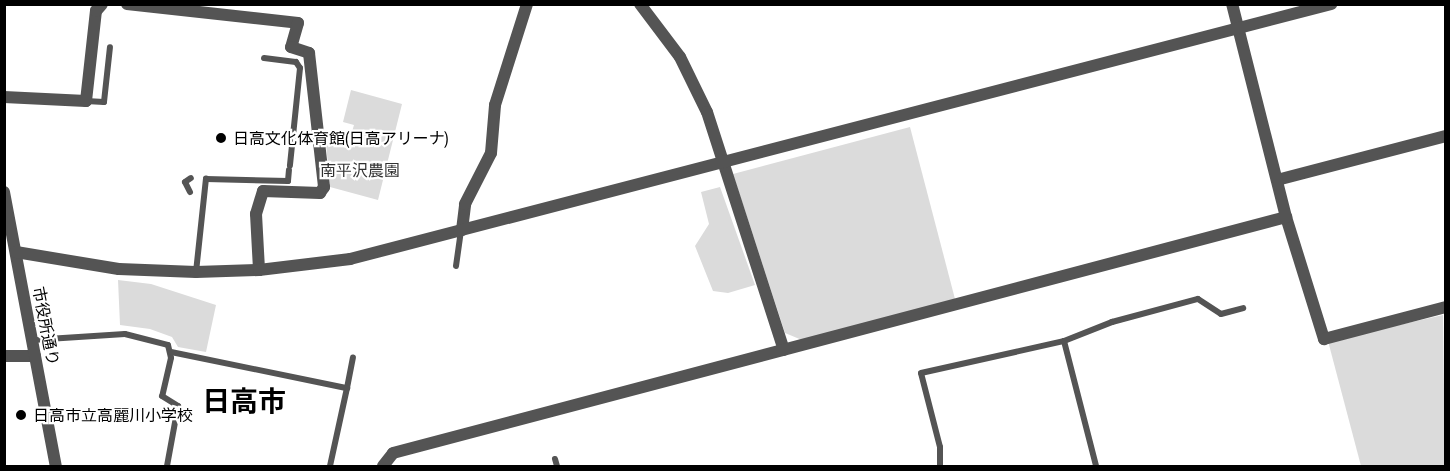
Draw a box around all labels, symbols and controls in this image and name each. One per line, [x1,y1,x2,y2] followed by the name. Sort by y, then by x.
[233,128,449,148] place label: 日高文化体育館(日高アリーナ)
[214,131,228,145] marker: 日高文化体育館(日高アリーナ)
[320,160,400,180] park label: 南平沢農園
[29,285,63,367] street label: 市役所通り
[202,384,286,418] district label: 日高市
[33,405,193,425] place label: 日高市立高麗川小学校
[14,408,28,422] marker: 日高市立高麗川小学校

